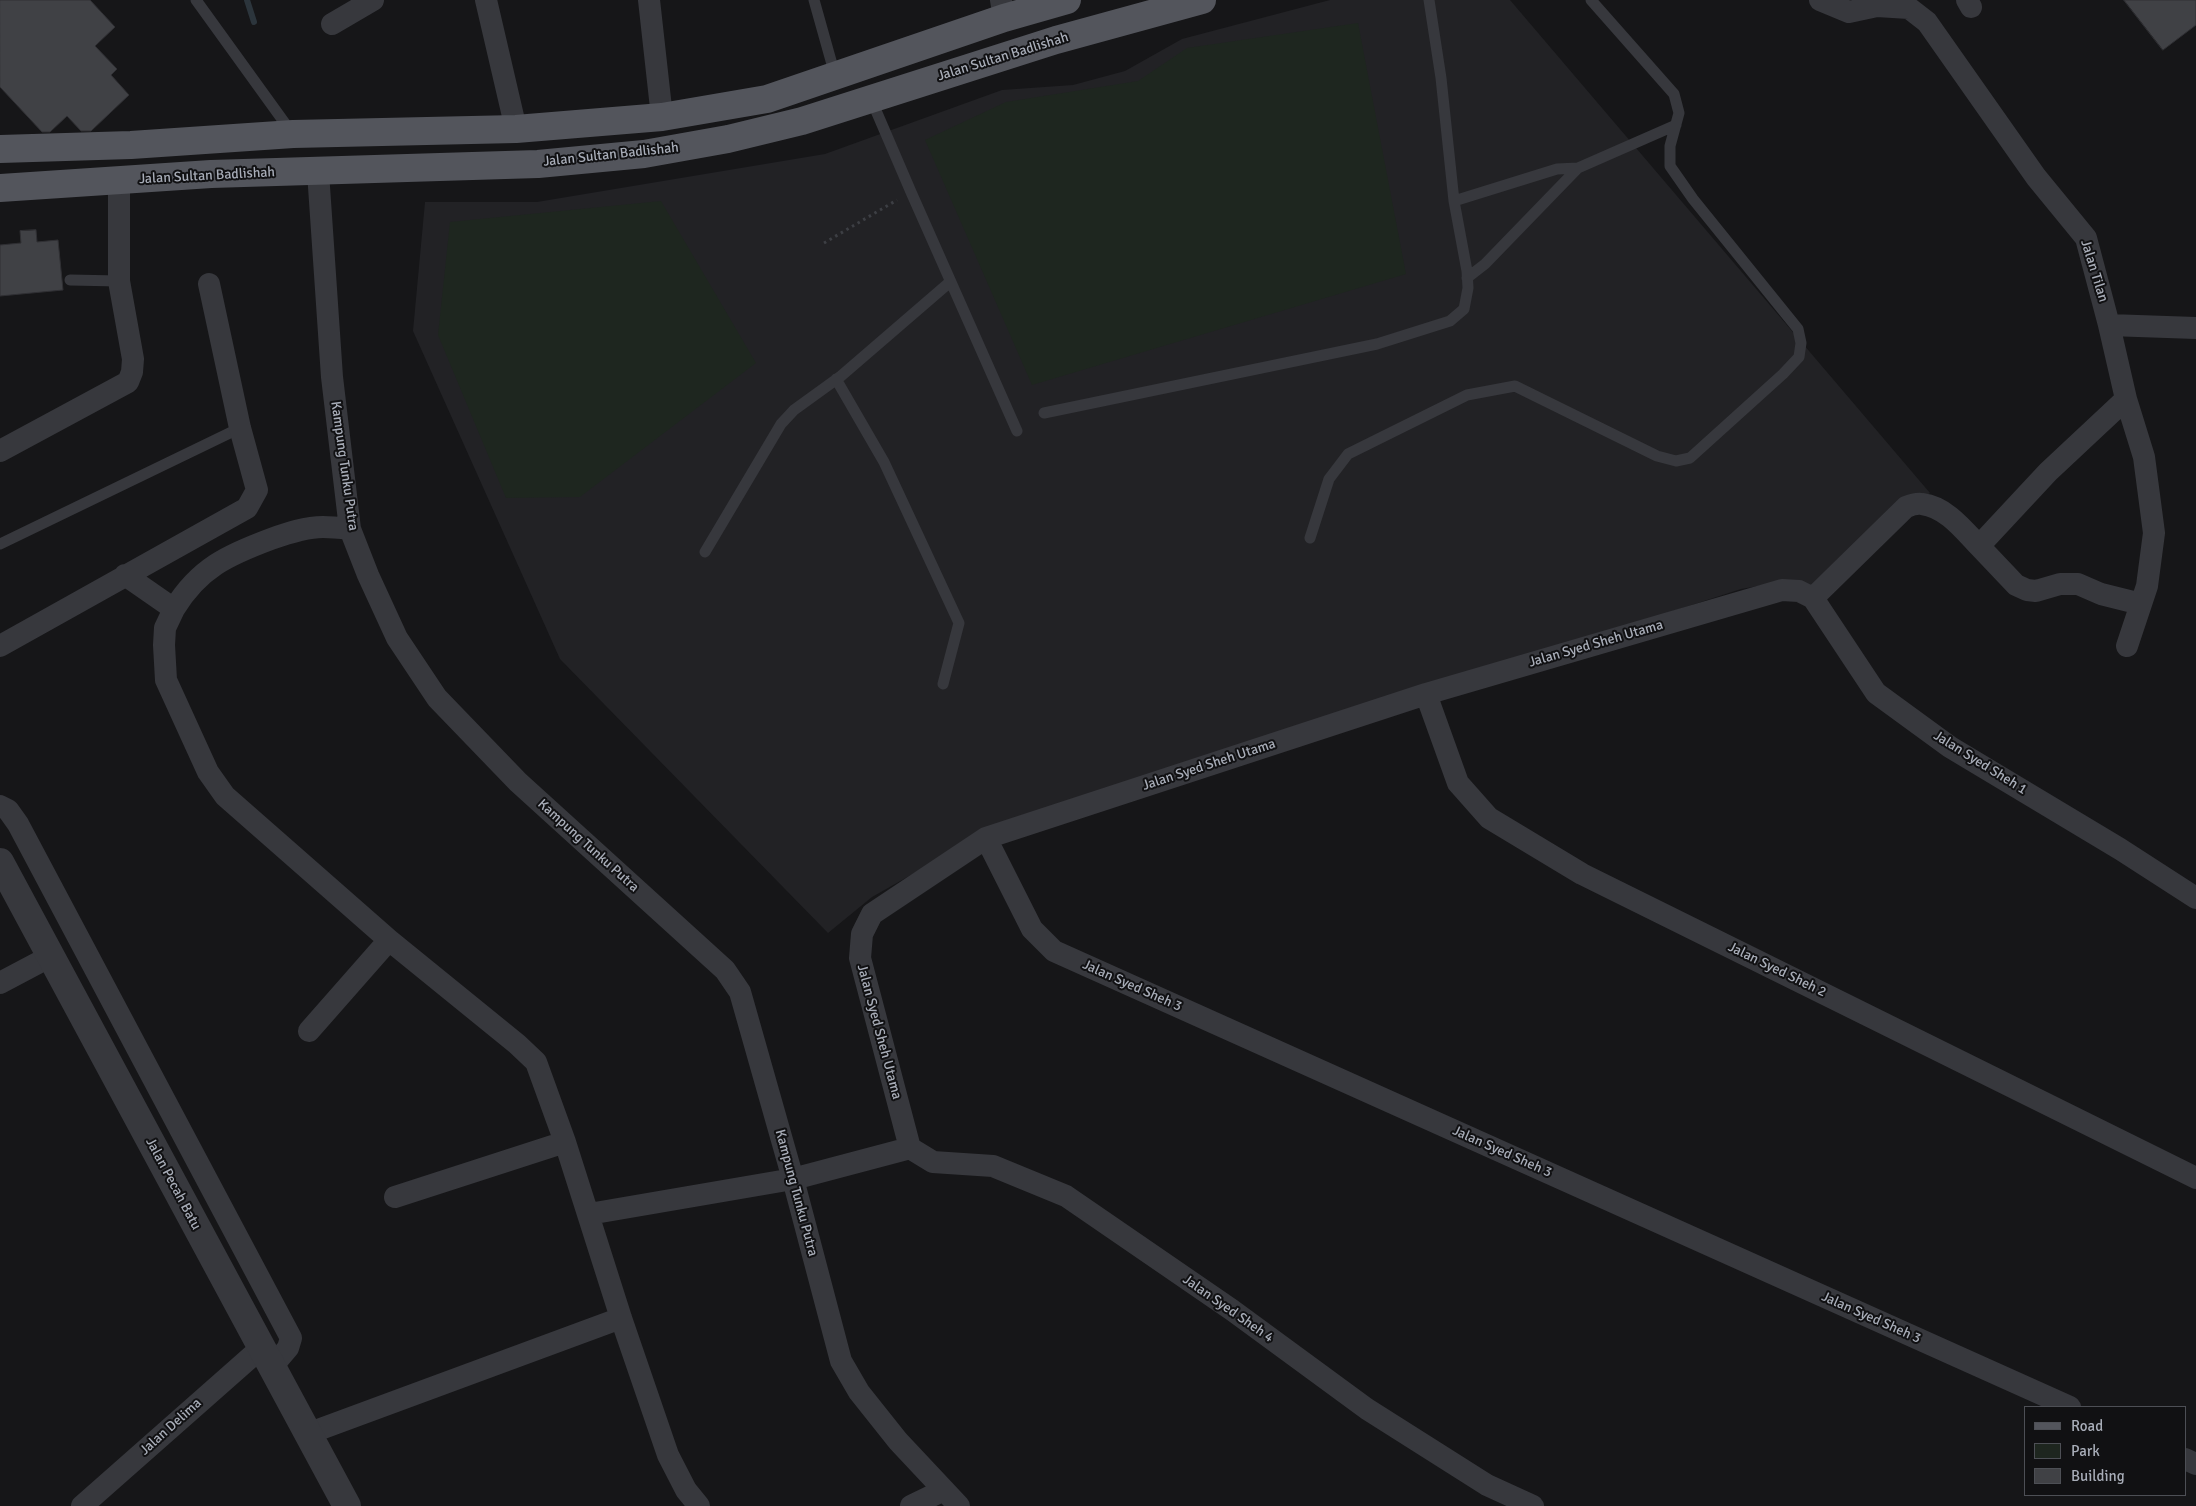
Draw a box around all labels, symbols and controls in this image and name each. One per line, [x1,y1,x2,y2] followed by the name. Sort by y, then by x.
[935,29,1071,85] street label: Jalan Sultan Badlishah
[542,140,680,170] street label: Jalan Sultan Badlishah
[139,164,275,188] street label: Jalan Sultan Badlishah
[2077,238,2111,304] street label: Jalan Tilan
[327,400,361,532] street label: Kampung Tunku Putra
[1527,617,1665,671] street label: Jalan Syed Sheh Utama
[1930,728,2030,798] street label: Jalan Syed Sheh 1
[1140,736,1278,794] street label: Jalan Syed Sheh Utama
[534,796,642,896] street label: Kampung Tunku Putra
[1725,939,1829,1001] street label: Jalan Syed Sheh 2
[1080,957,1184,1015] street label: Jalan Syed Sheh 3
[853,963,905,1101] street label: Jalan Syed Sheh Utama
[1450,1123,1554,1181] street label: Jalan Syed Sheh 3
[771,1128,821,1258] street label: Kampung Tunku Putra
[142,1135,204,1233] street label: Jalan Pecah Batu
[1179,1271,1277,1347] street label: Jalan Syed Sheh 4
[1819,1289,1923,1347] street label: Jalan Syed Sheh 3
[137,1395,205,1459] street label: Jalan Delima
[2024,1406,2186,1496] legend
[2071,1417,2103,1435] text: Road
[2071,1442,2100,1460] text: Park
[2071,1467,2125,1485] text: Building

